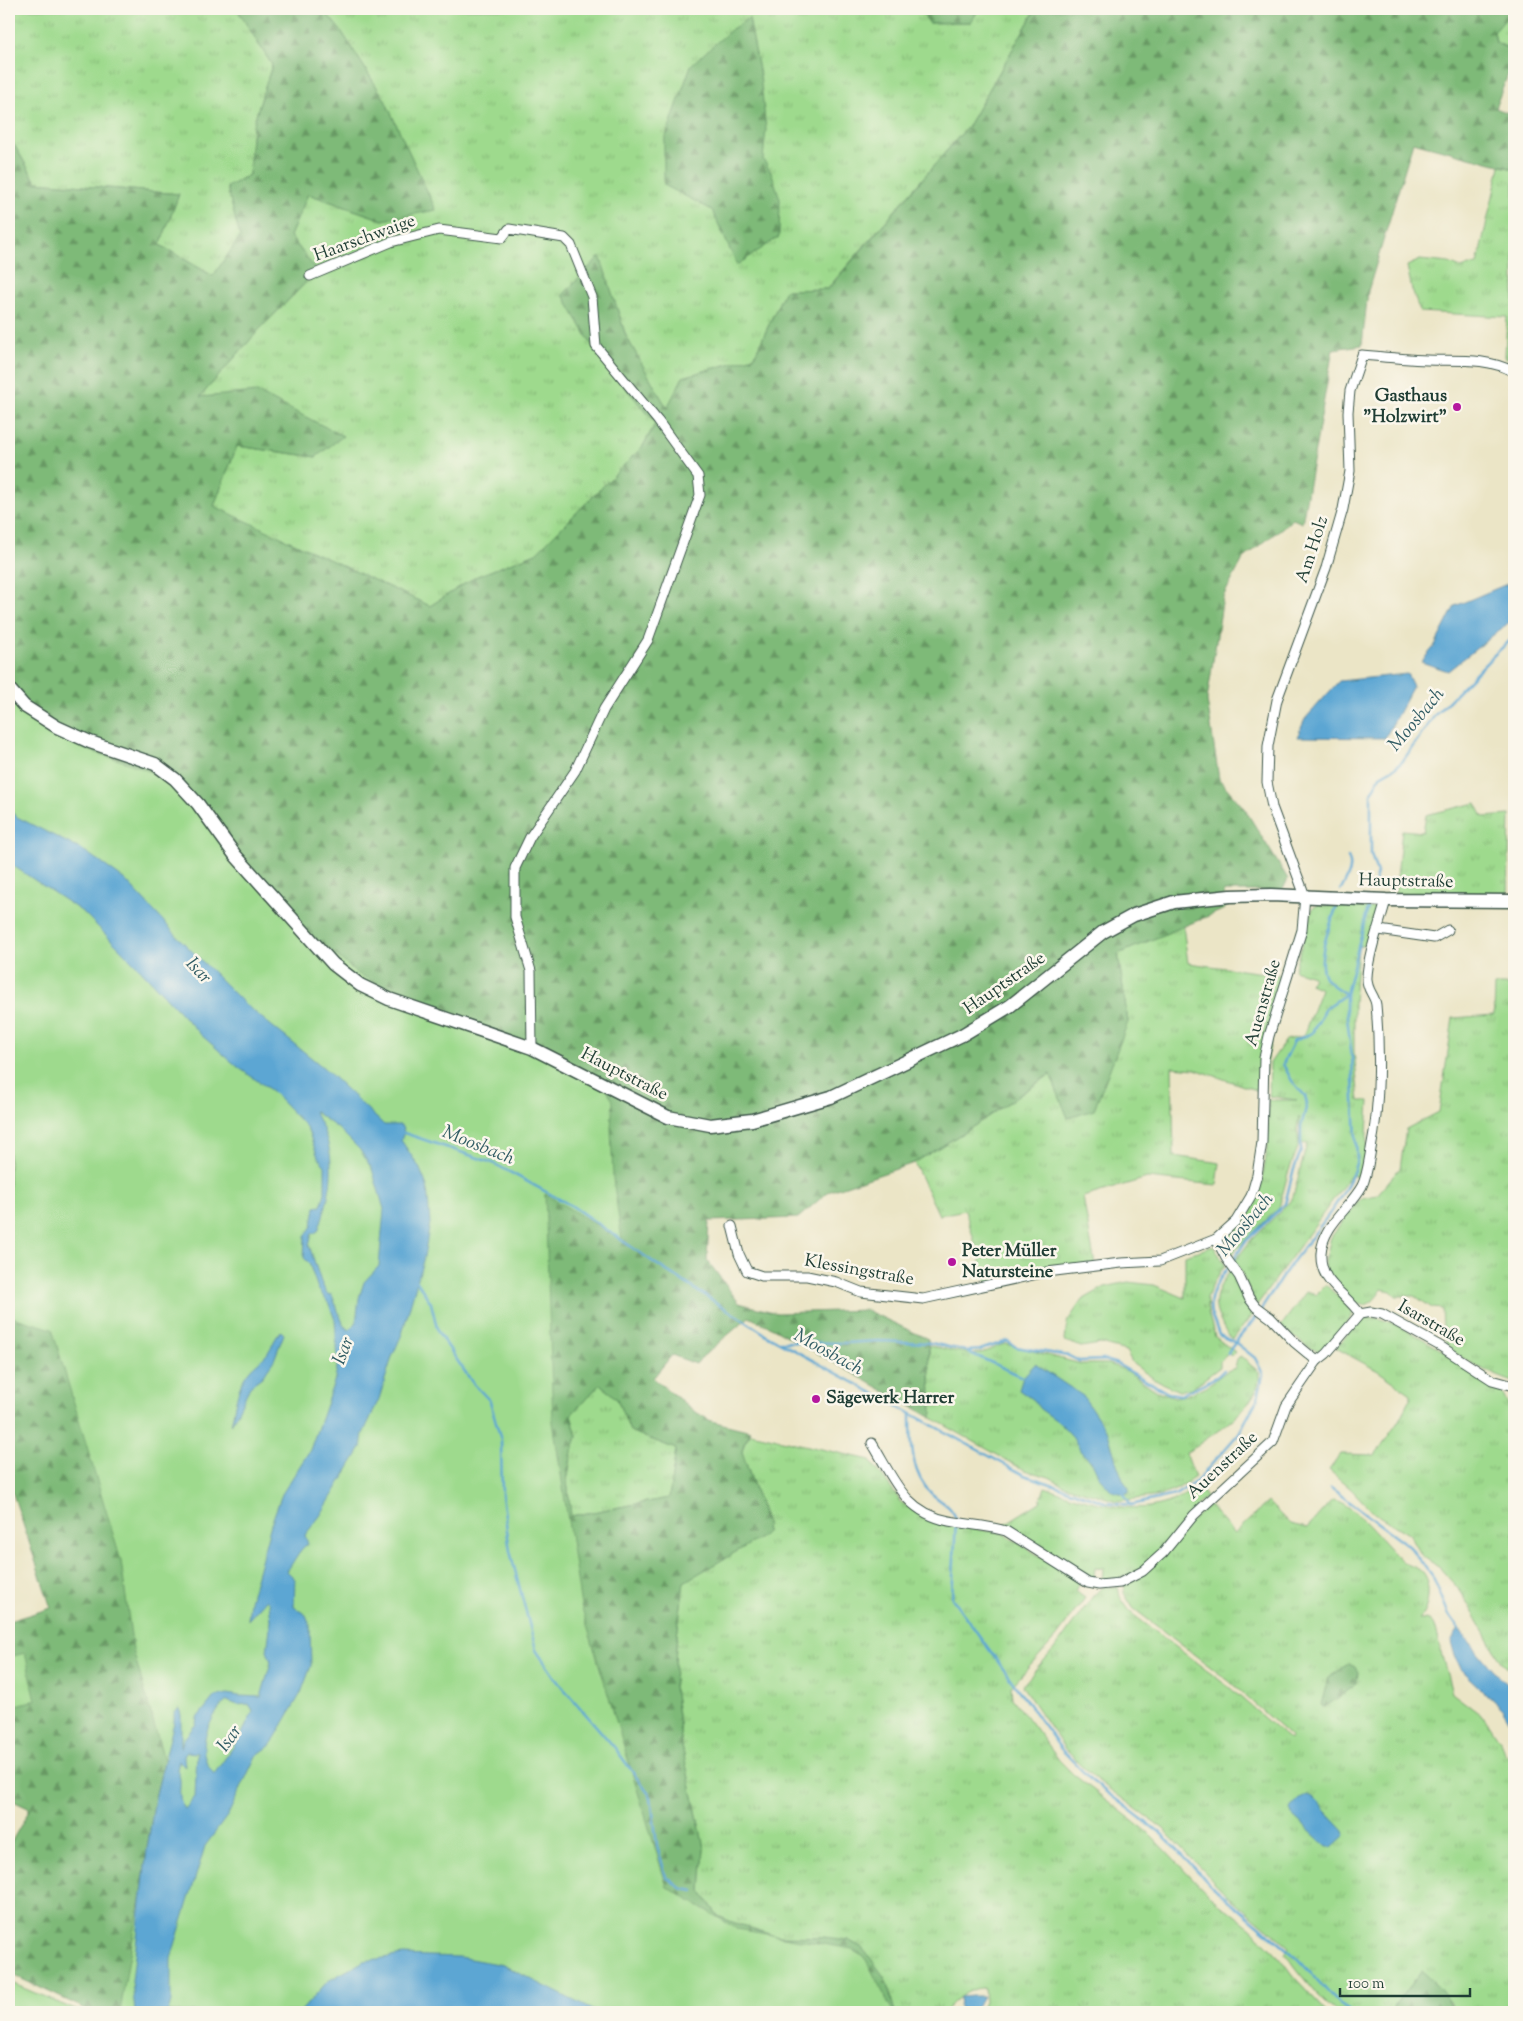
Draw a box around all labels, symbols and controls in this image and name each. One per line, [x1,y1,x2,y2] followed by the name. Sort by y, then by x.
[310,209,420,269] street label: Haarschwaige
[1363,384,1447,431] place label: Gasthaus "Holzwirt"
[1451,401,1463,413] marker: Gasthaus "Holzwirt"
[1290,513,1336,587] street label: Am Holz
[1382,682,1452,758] water label: Moosbach
[1358,868,1454,896] street label: Hauptstraße
[959,946,1051,1022] street label: Hauptstraße
[179,952,218,991] water label: Isar
[1239,956,1289,1050] street label: Auenstraße
[576,1042,672,1108] street label: Hauptstraße
[438,1119,519,1173] water label: Moosbach
[1211,1187,1281,1263] water label: Moosbach
[962,1239,1057,1286] place label: Peter Müller Natursteine
[802,1249,916,1293] street label: Klessingstraße
[946,1256,958,1268] marker: Peter Müller Natursteine
[1392,1294,1470,1354] street label: Isarstraße
[788,1323,868,1384] water label: Moosbach
[326,1333,362,1369] water label: Isar
[826,1386,954,1412] place label: Sägewerk Harrer
[810,1393,822,1405] marker: Sägewerk Harrer
[1181,1426,1265,1506] street label: Auenstraße
[211,1720,249,1758] water label: Isar
[1340,1966,1470,1998] scale bar
[1348,1974,1385,1995] text: 100 m

